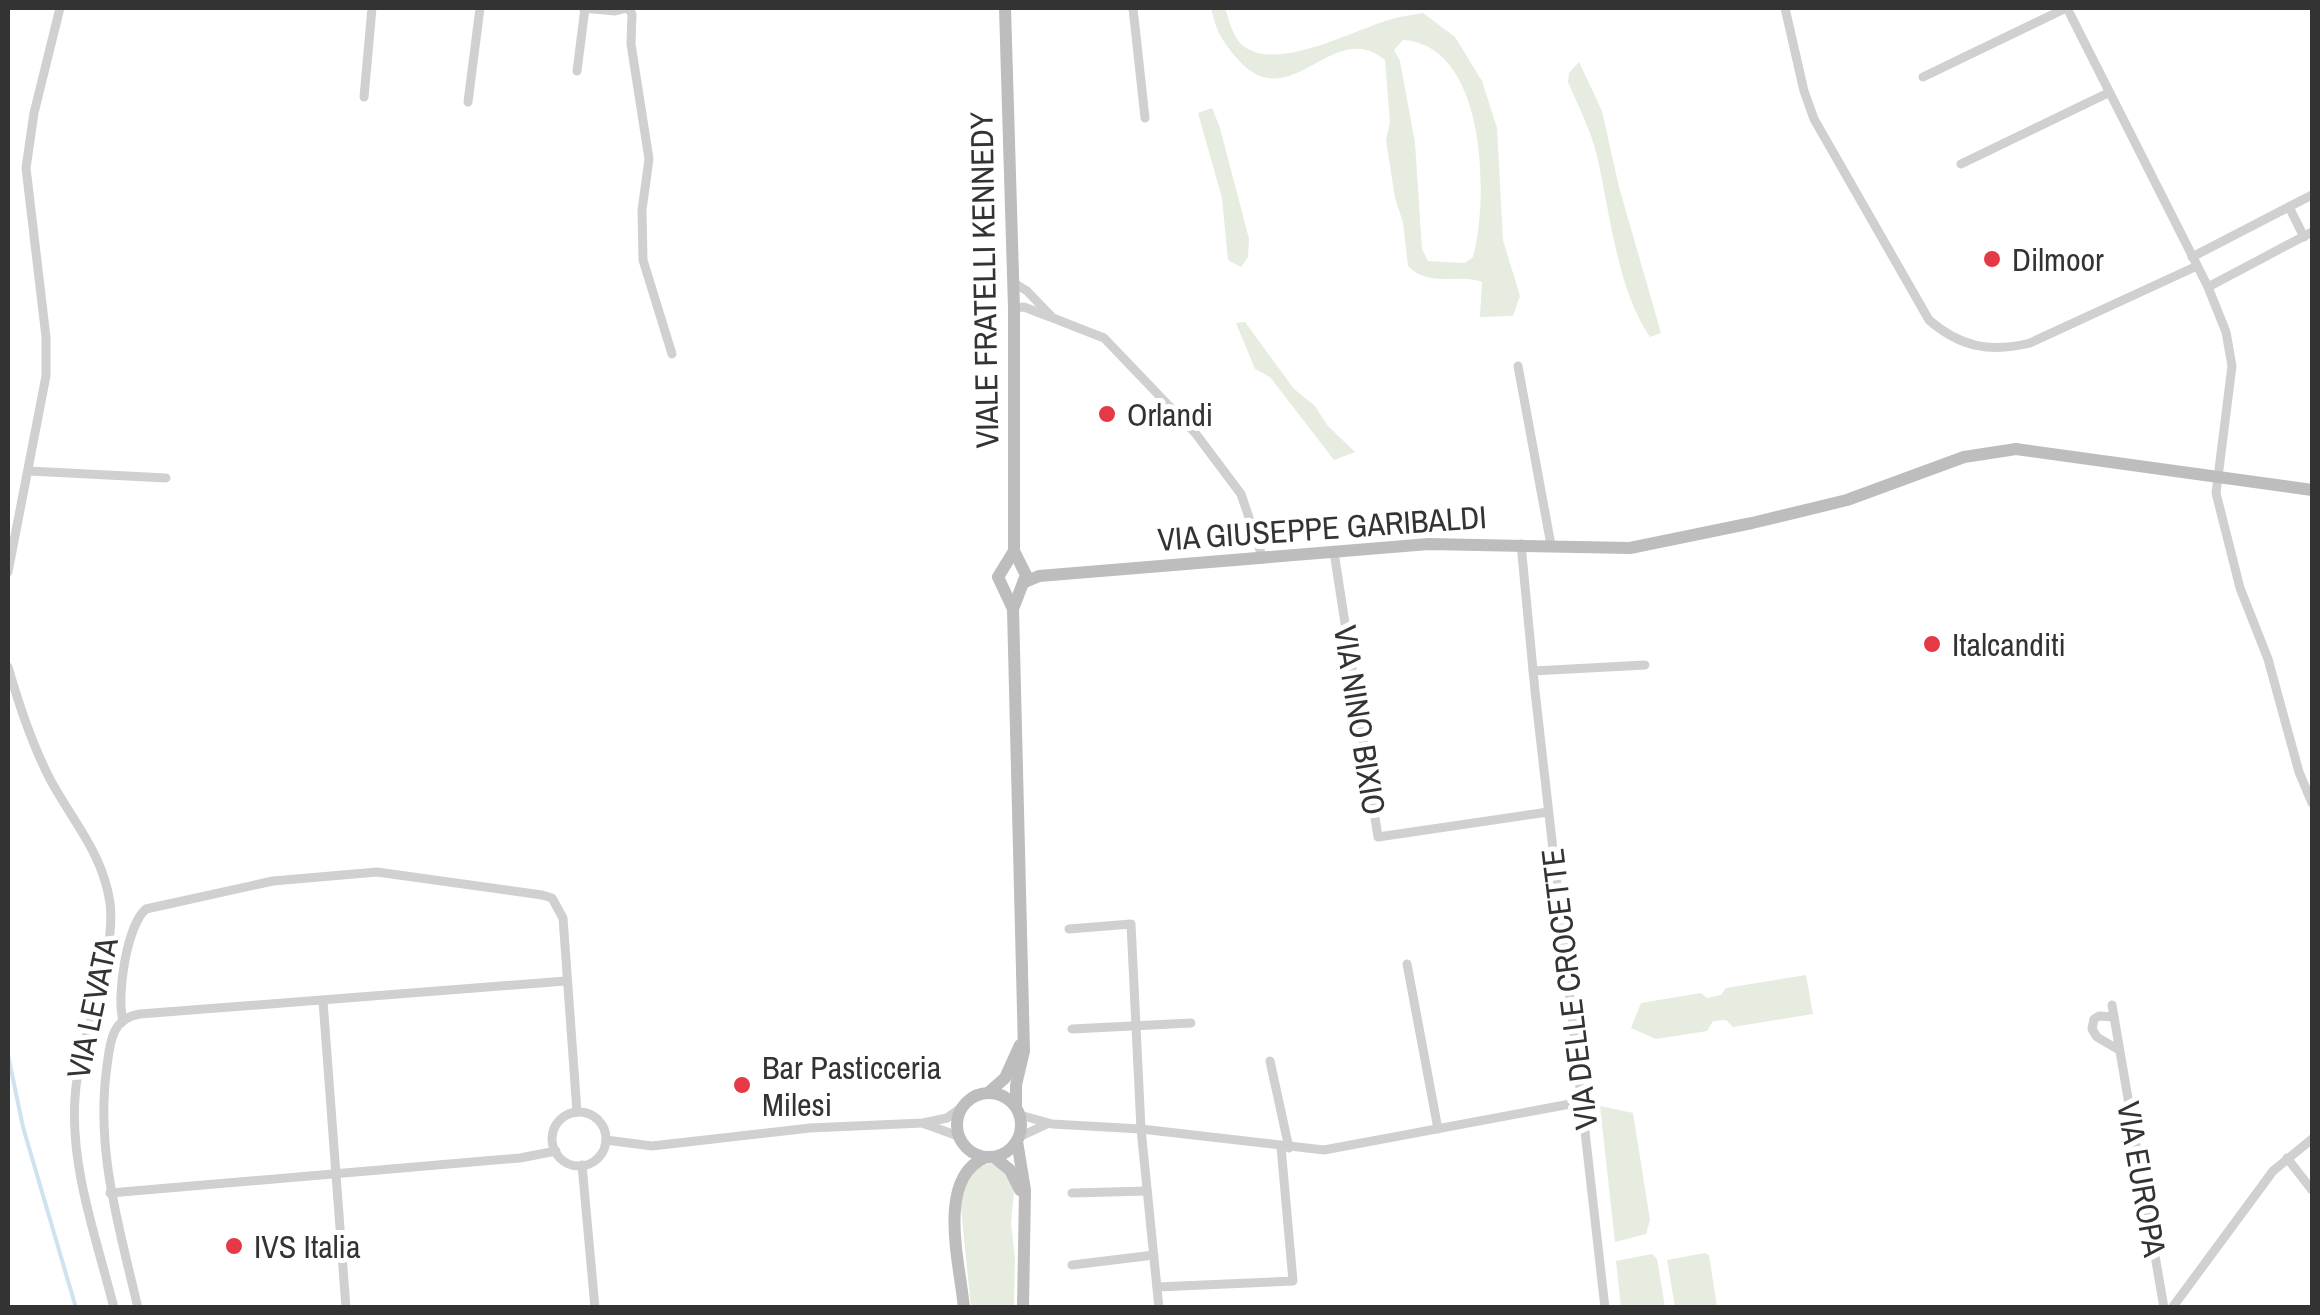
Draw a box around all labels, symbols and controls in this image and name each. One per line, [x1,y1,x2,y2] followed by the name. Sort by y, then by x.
[960,111,1008,449] street label: VIALE FRATELLI KENNEDY
[2012,238,2104,281] place label: Dilmoor
[1981,248,2003,270] marker: Dilmoor
[1127,393,1213,436] place label: Orlandi
[1096,403,1118,425] marker: Orlandi
[1156,495,1488,561] street label: VIA GIUSEPPE GARIBALDI
[1324,622,1396,818] street label: VIA NINO BIXIO
[1952,623,2066,666] place label: Italcanditi
[1921,633,1943,655] marker: Italcanditi
[1530,846,1608,1132] street label: VIA DELLE CROCETTE
[56,933,128,1082] street label: VIA LEVATA
[762,1046,942,1126] place label: Bar Pasticceria Milesi
[731,1074,753,1096] marker: Bar Pasticceria Milesi
[2107,1098,2177,1261] street label: VIA EUROPA
[254,1225,361,1268] place label: IVS Italia
[223,1235,245,1257] marker: IVS Italia

